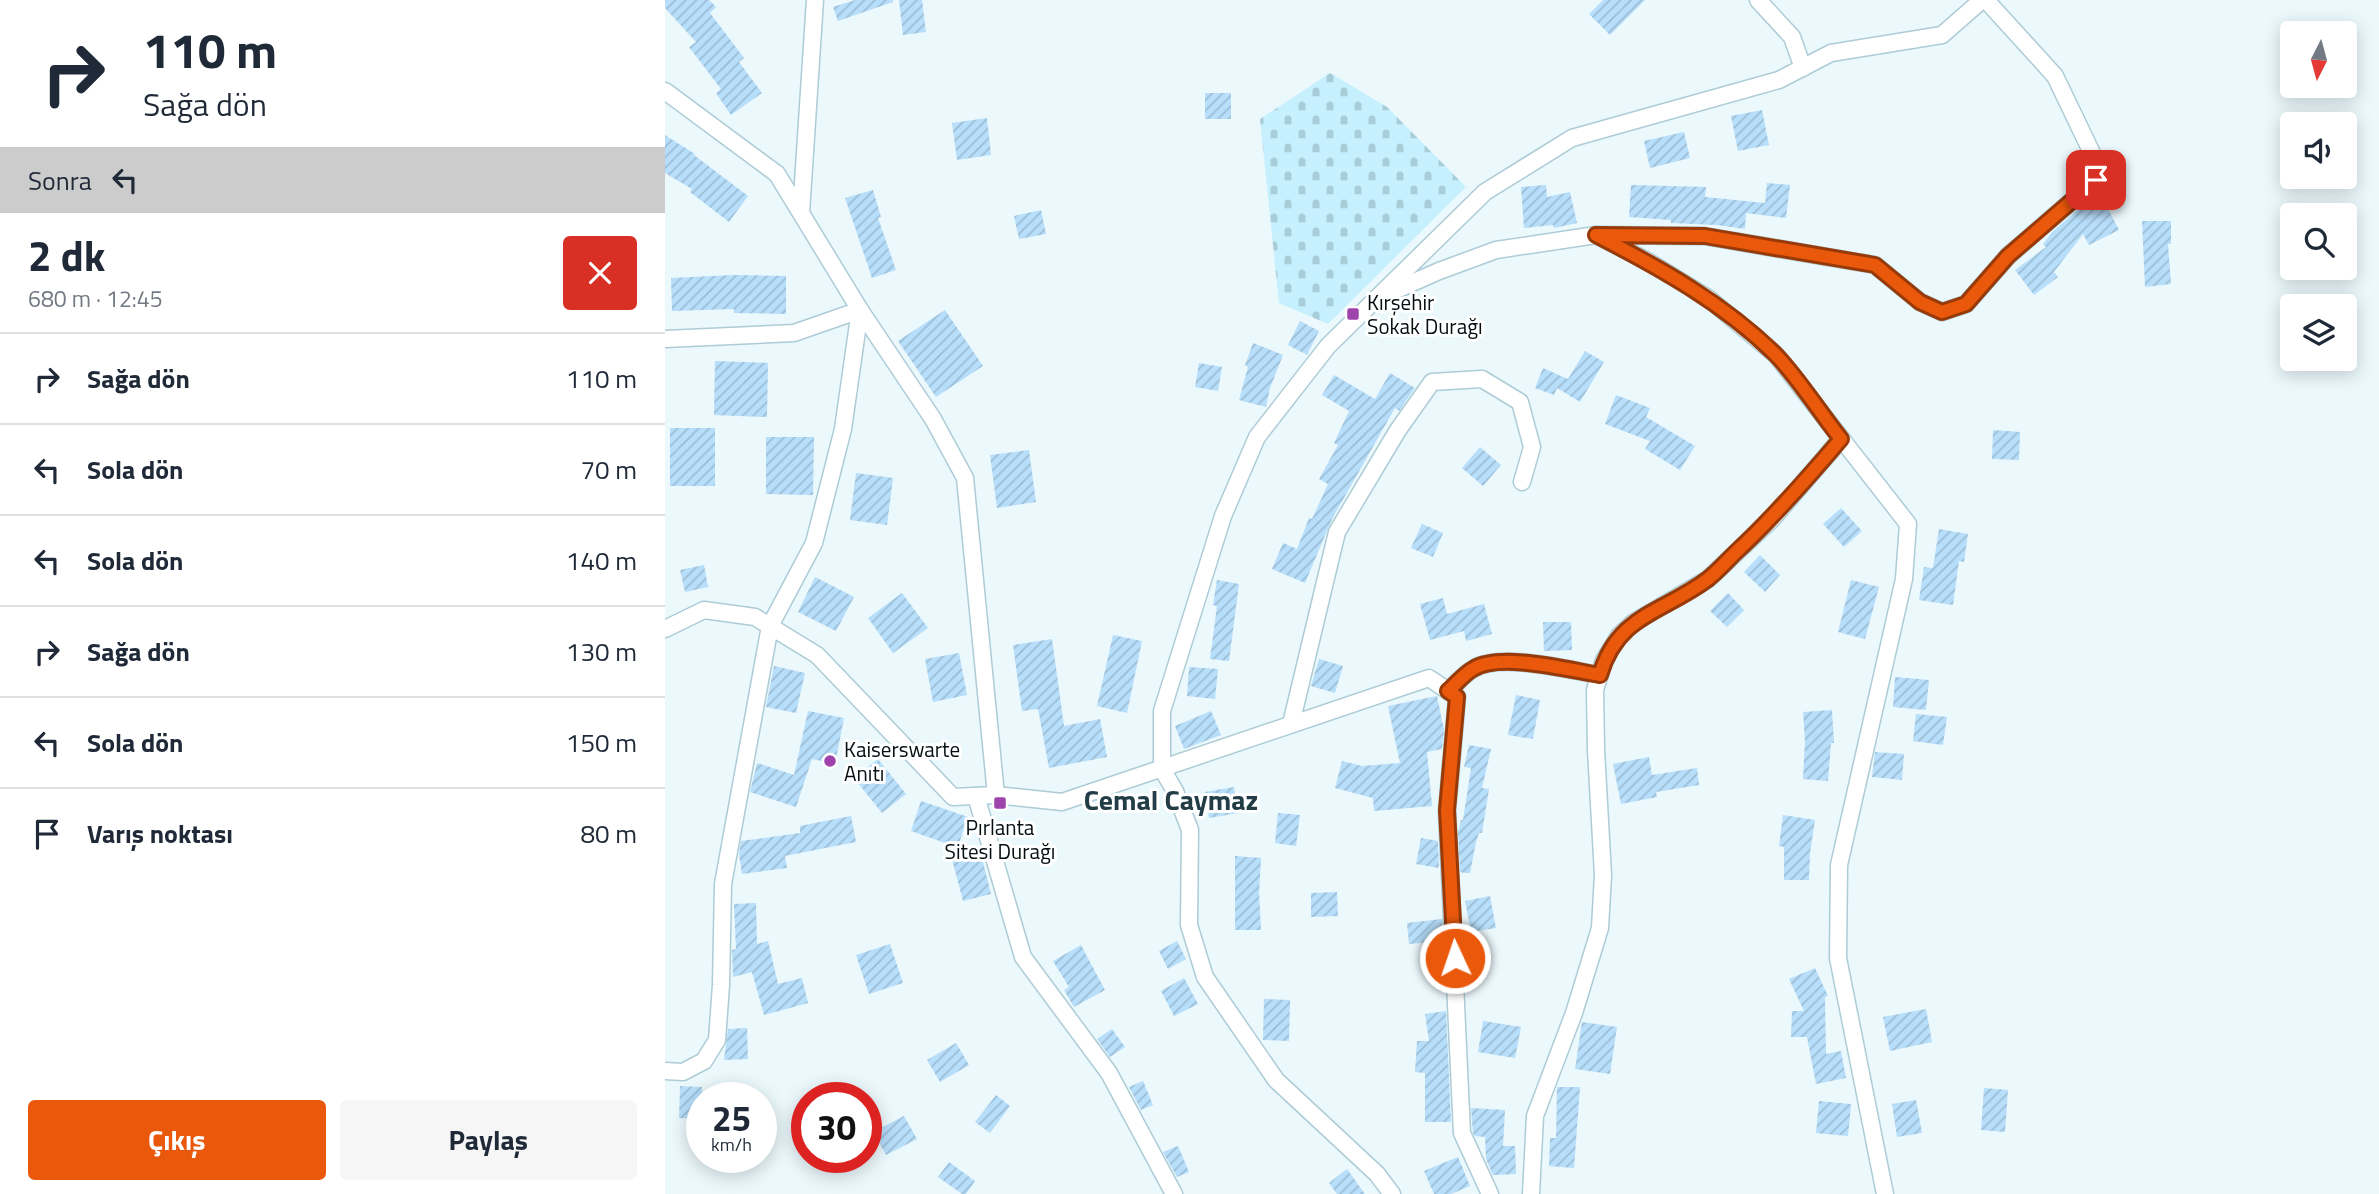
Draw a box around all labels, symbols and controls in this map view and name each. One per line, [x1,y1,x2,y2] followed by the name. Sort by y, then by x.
[143,12,277,87] text: 110 m
[2280,21,2357,98] north arrow
[2280,21,2357,371] map controls
[28,28,119,119] icon: right
[143,80,267,128] text: Sağa dön
[2280,112,2357,189] button: sound
[2066,150,2126,210] pin
[28,161,92,200] text: Sonra
[106,161,144,199] icon: left
[2077,161,2115,199] icon: arrive
[2280,203,2357,280] button: search
[28,223,105,287] text: 2 dk
[563,236,637,310] button: close
[28,281,163,316] text: 680 m · 12:45
[1367,286,1483,342] place label: Kırşehir Sokak Durağı
[2280,294,2357,371] button: layers
[1345,306,1361,322] marker: Kırşehir Sokak Durağı
[87,359,190,398] text: Sağa dön
[566,359,637,398] text: 110 m
[28,360,66,398] icon: right
[87,450,184,489] text: Sola dön
[580,450,637,489] text: 70 m
[28,451,66,489] icon: left
[87,541,184,580] text: Sola dön
[566,541,637,580] text: 140 m
[28,542,66,580] icon: left
[87,632,190,671] text: Sağa dön
[566,632,637,671] text: 130 m
[28,633,66,671] icon: right
[87,723,184,762] text: Sola dön
[566,723,637,762] text: 150 m
[28,724,66,762] icon: left
[844,733,960,789] place label: Kaiserswarte Anıtı
[822,753,838,769] marker: Kaiserswarte Anıtı
[1084,778,1258,821] district label: Cemal Caymaz
[992,795,1008,811] marker: Pırlanta Sitesi Durağı
[945,811,1055,867] place label: Pırlanta Sitesi Durağı
[87,814,233,853] text: Varış noktası
[580,814,637,853] text: 80 m
[28,815,66,853] icon: arrive
[1418,921,1492,995] position arrow
[791,1082,882,1173] speed limit sign: 30
[712,1091,751,1145] text: 25
[28,1100,326,1180] button: Çıkış
[340,1100,637,1180] button: Paylaş
[711,1131,752,1158] text: km/h

